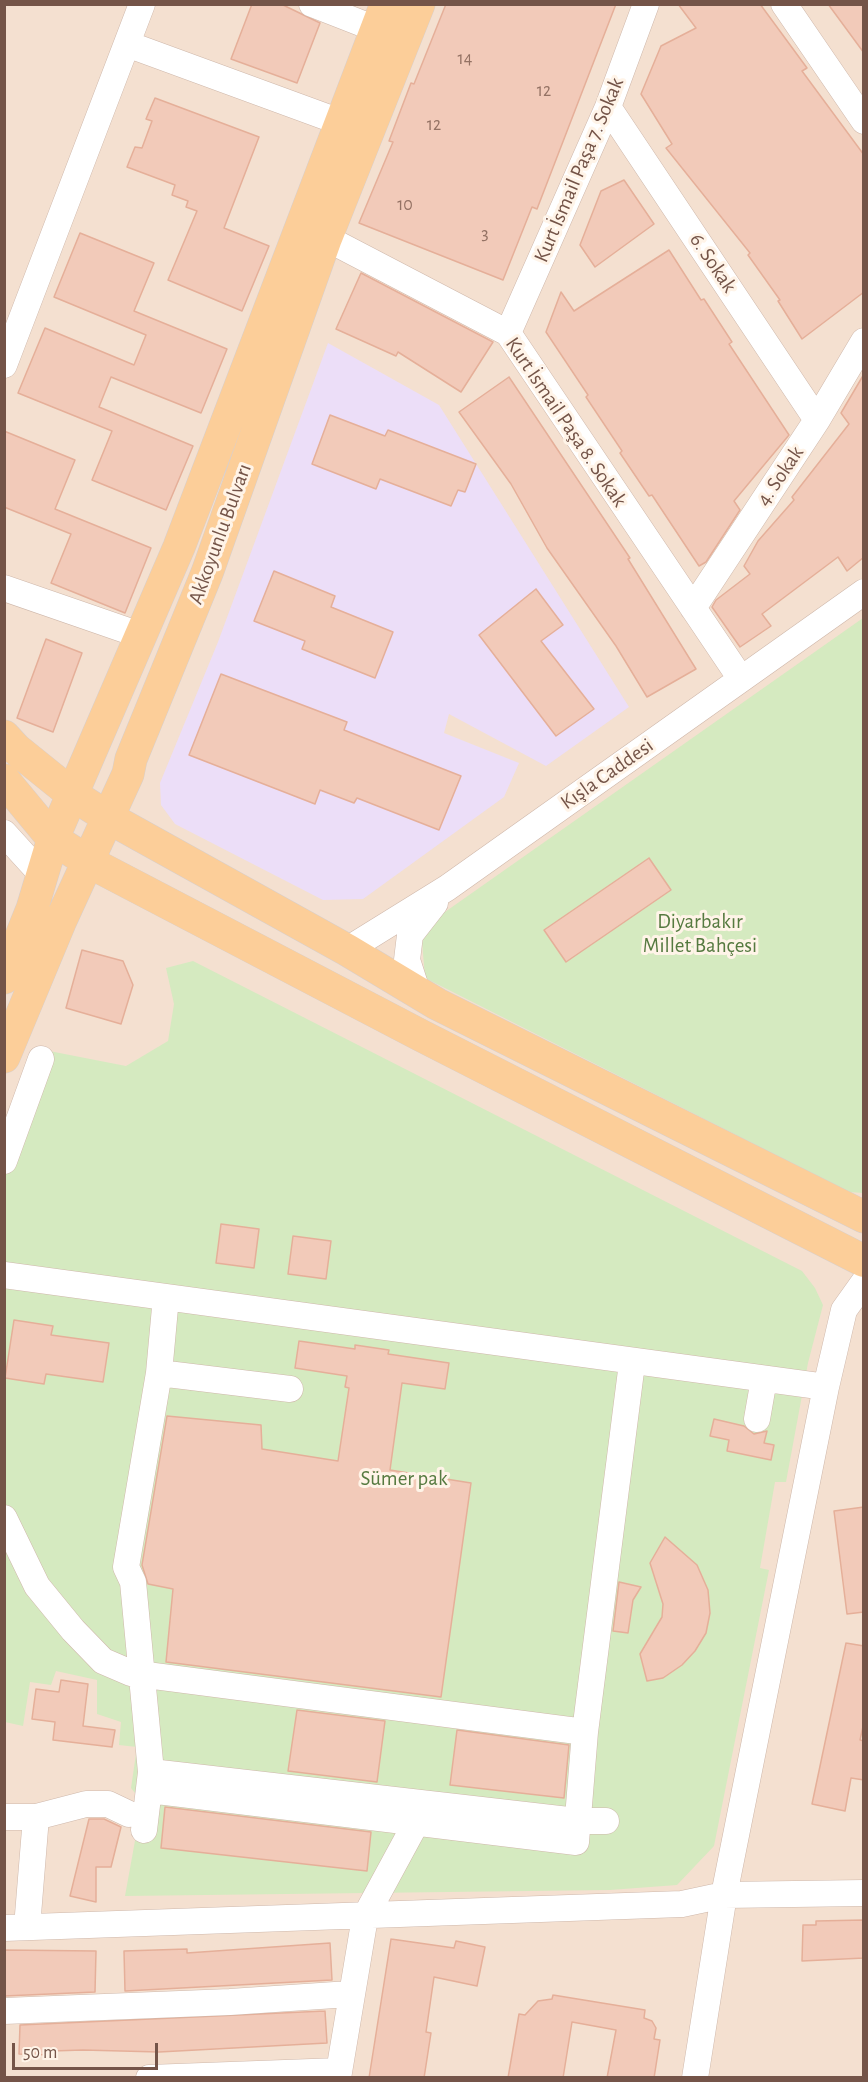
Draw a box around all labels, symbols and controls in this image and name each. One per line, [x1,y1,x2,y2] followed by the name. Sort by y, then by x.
[458,48,472,70] house number: 14
[529,74,629,266] street label: Kurt İsmail Paşa 7. Sokak
[537,80,551,102] house number: 12
[427,114,441,136] house number: 12
[397,194,413,216] house number: 10
[481,223,489,245] house number: 3
[684,228,742,298] street label: 6. Sokak
[500,332,632,512] street label: Kurt İsmail Paşa 8. Sokak
[751,441,809,511] street label: 4. Sokak
[183,460,257,608] street label: Akkoyunlu Bulvarı
[556,733,658,815] street label: Kışla Caddesi
[643,909,757,959] park label: Diyarbakır Millet Bahçesi
[360,1466,448,1492] park label: Sümer pak
[15,2031,160,2069] scale bar
[23,2044,57,2062] text: 50 m

